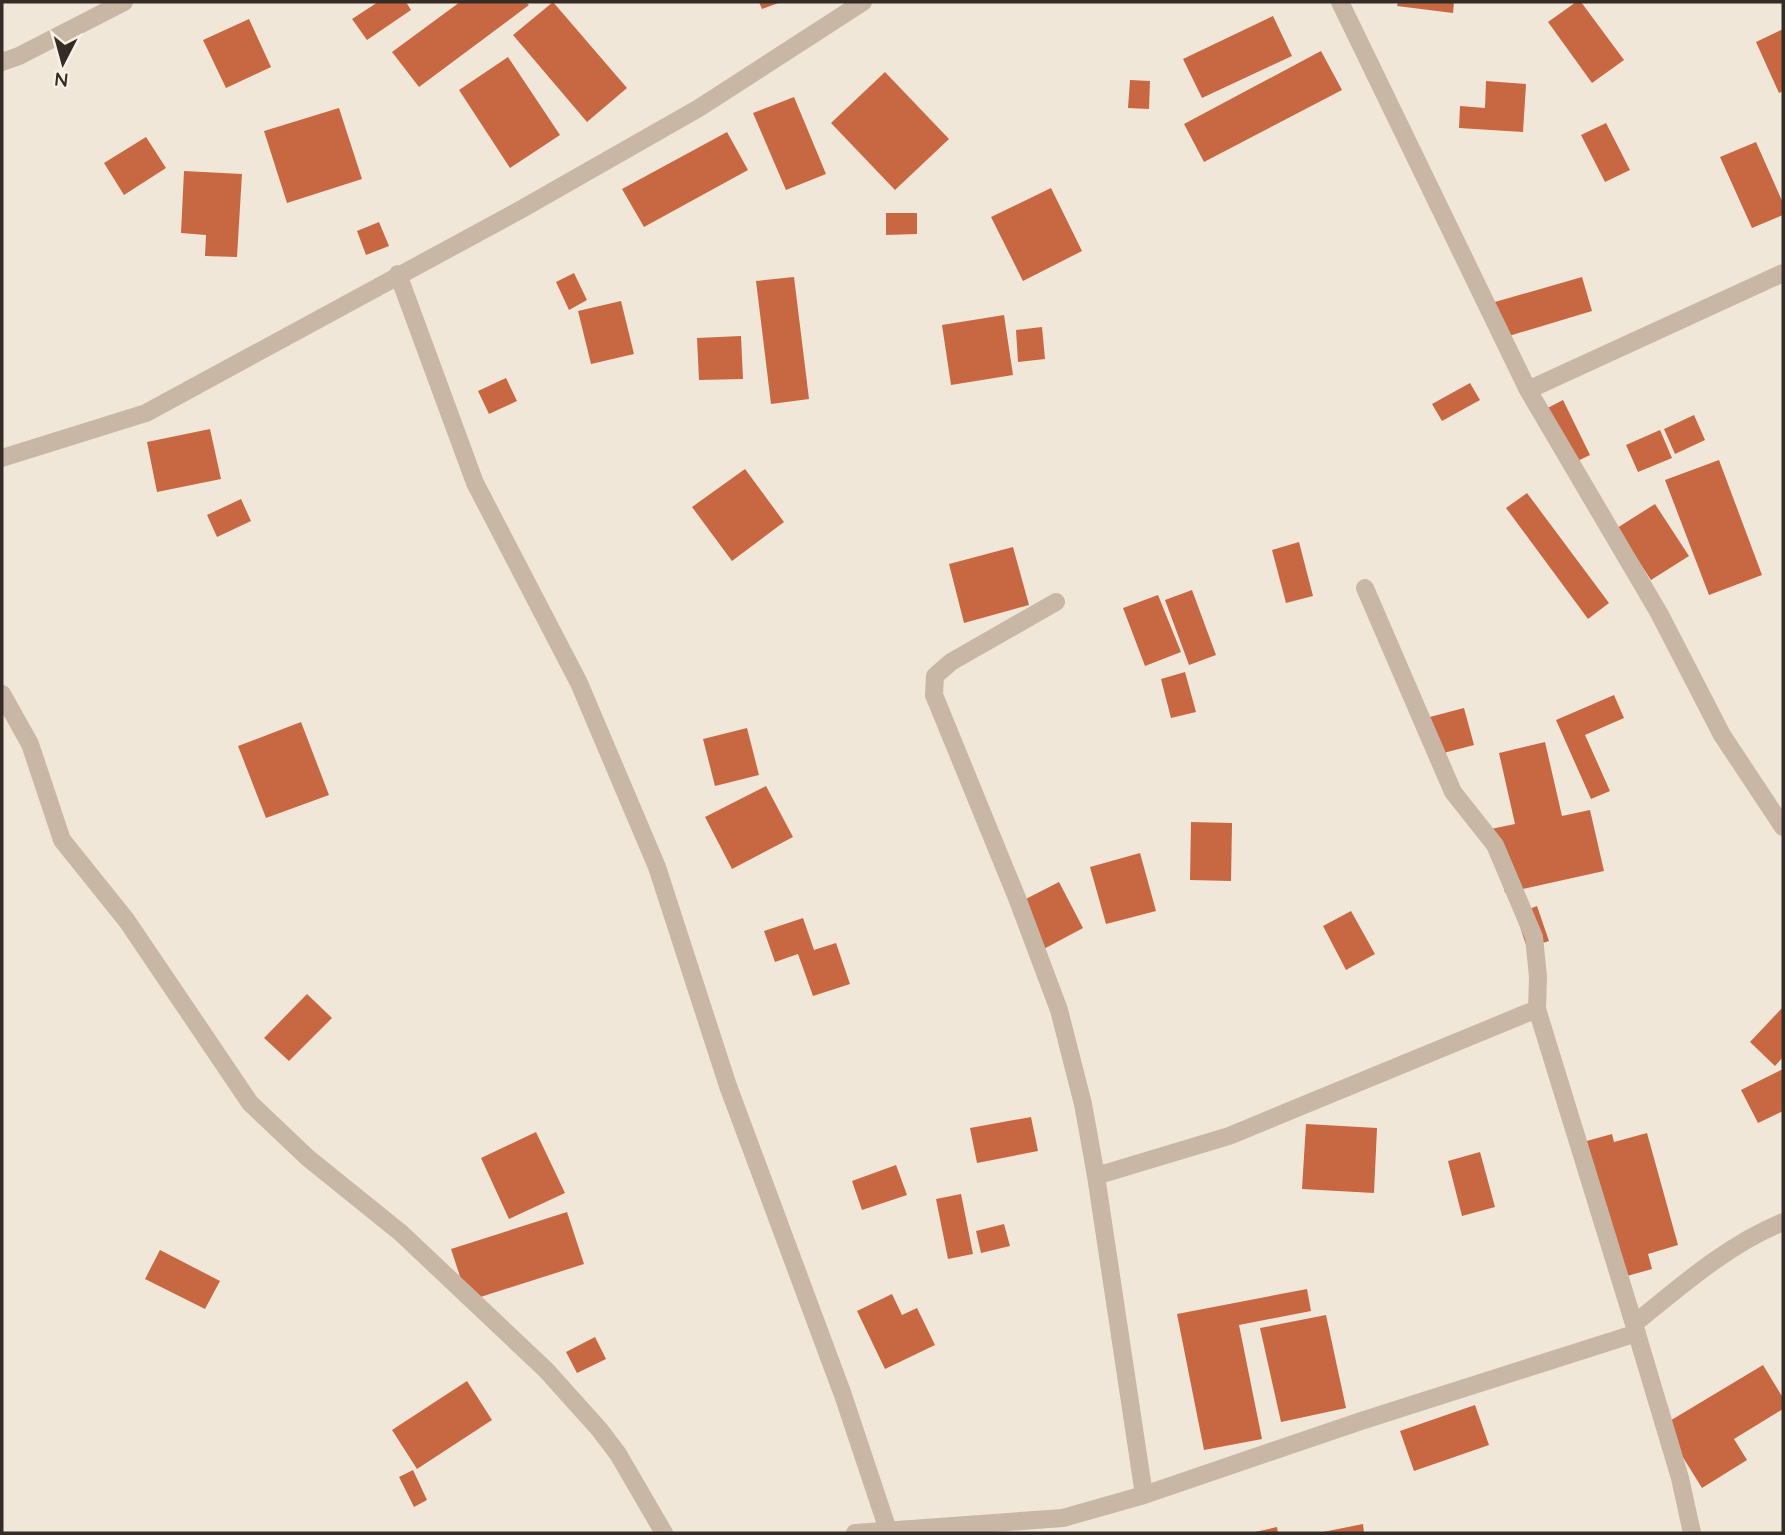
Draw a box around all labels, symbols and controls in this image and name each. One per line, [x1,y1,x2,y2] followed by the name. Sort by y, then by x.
[28,28,98,98] north arrow
[53,67,69,93] text: N

